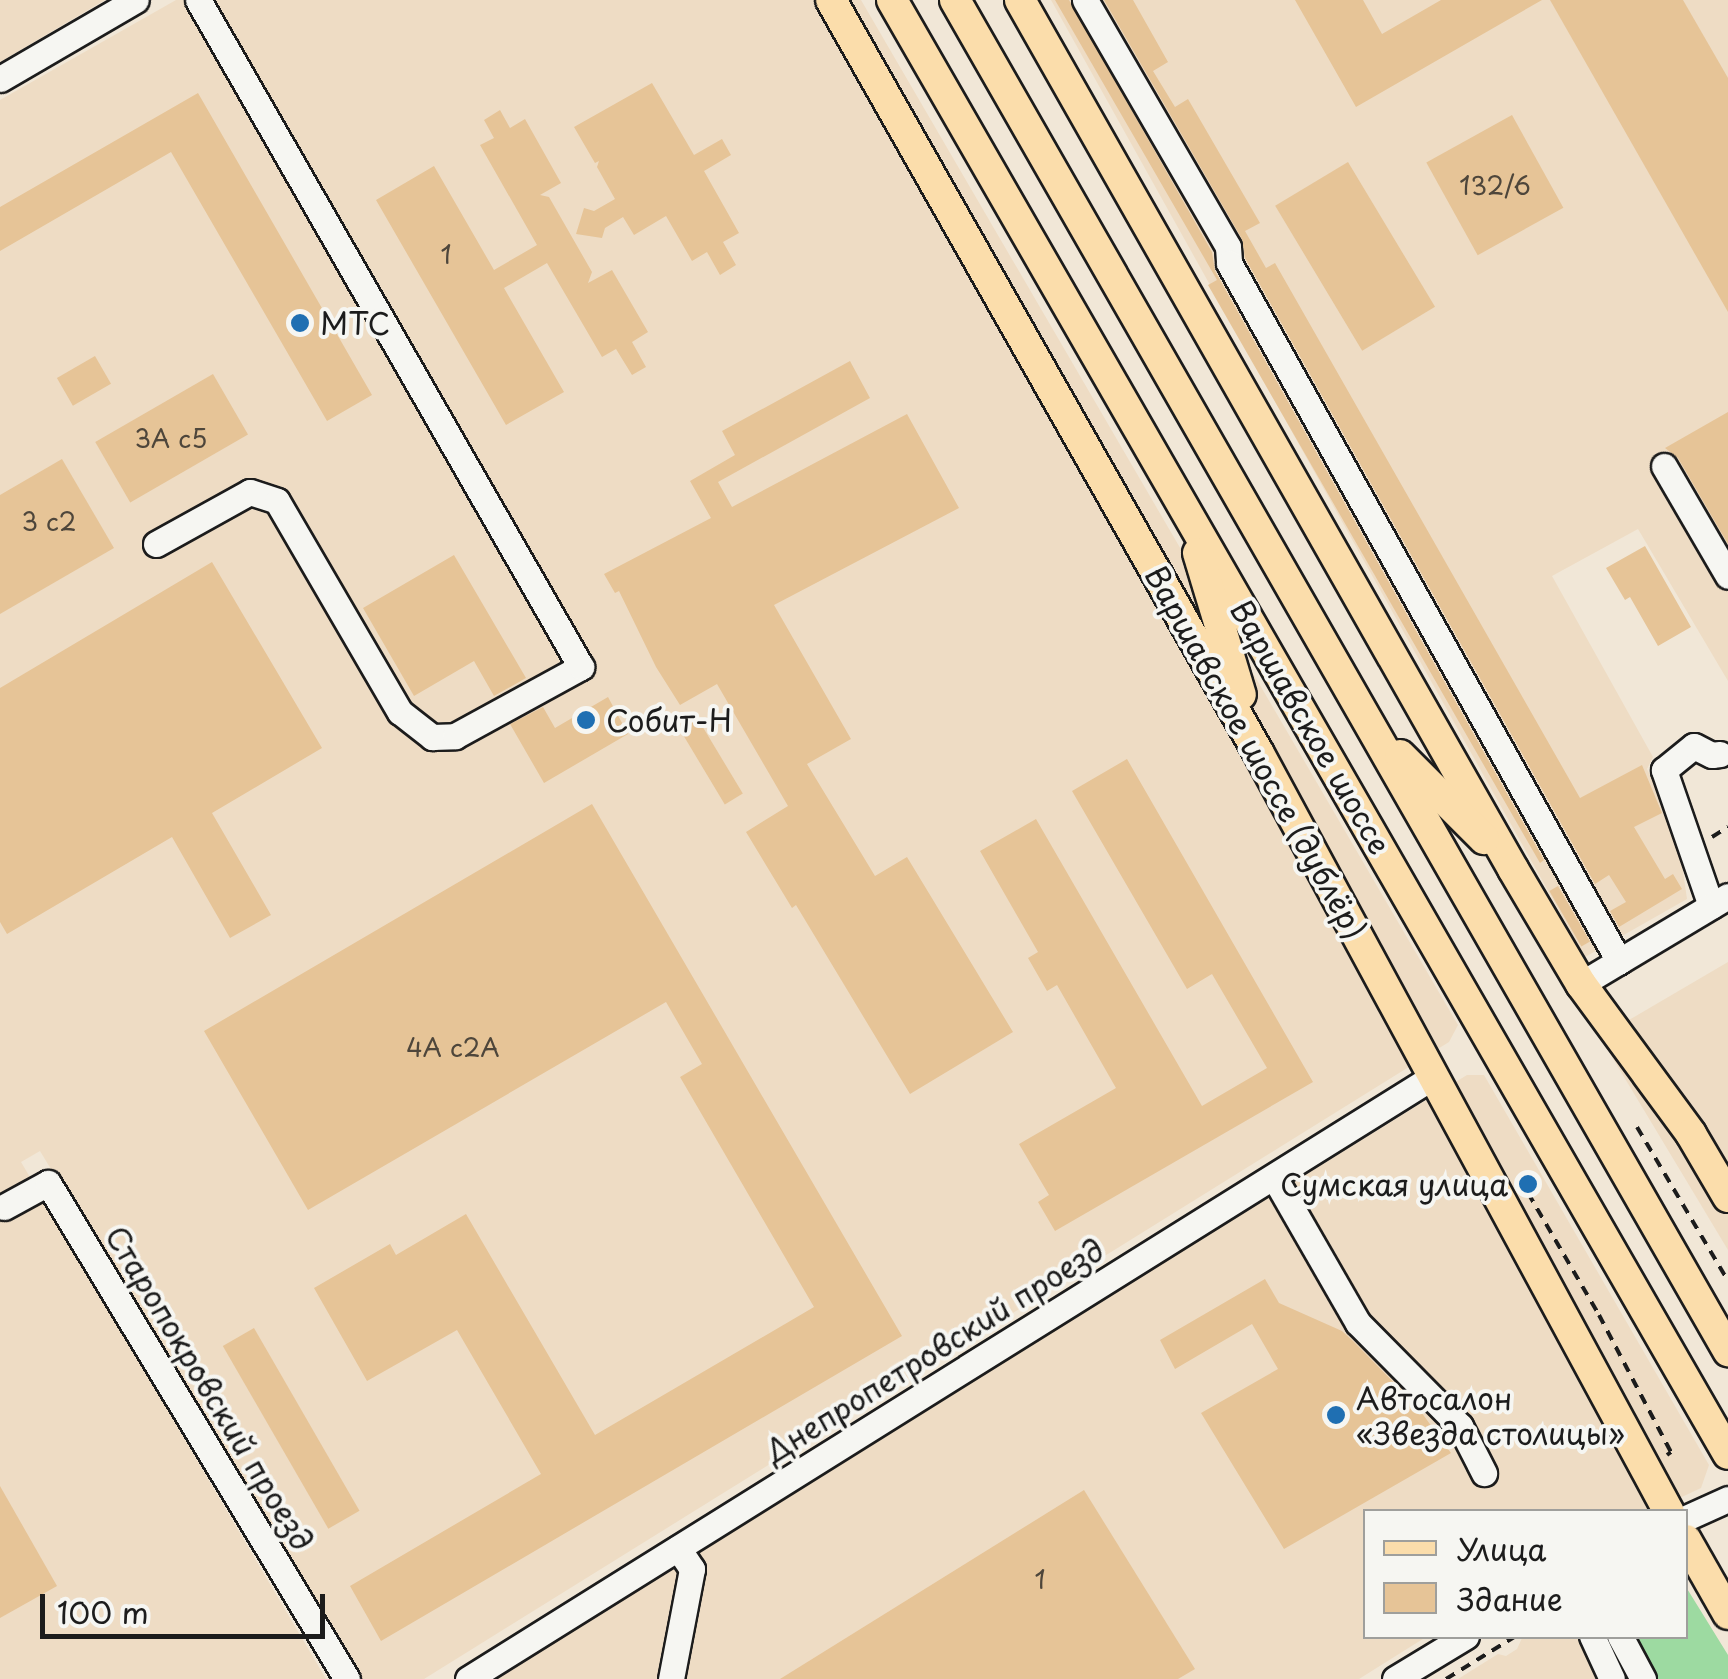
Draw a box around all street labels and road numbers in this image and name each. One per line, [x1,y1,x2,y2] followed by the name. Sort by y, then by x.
[1138,559,1374,945] street label: Варшавское шоссе (дублёр)
[1224,594,1398,860] street label: Варшавское шоссе
[99,1219,321,1557] street label: Старопокровский проезд
[758,1231,1110,1469] street label: Днепропетровский проезд

